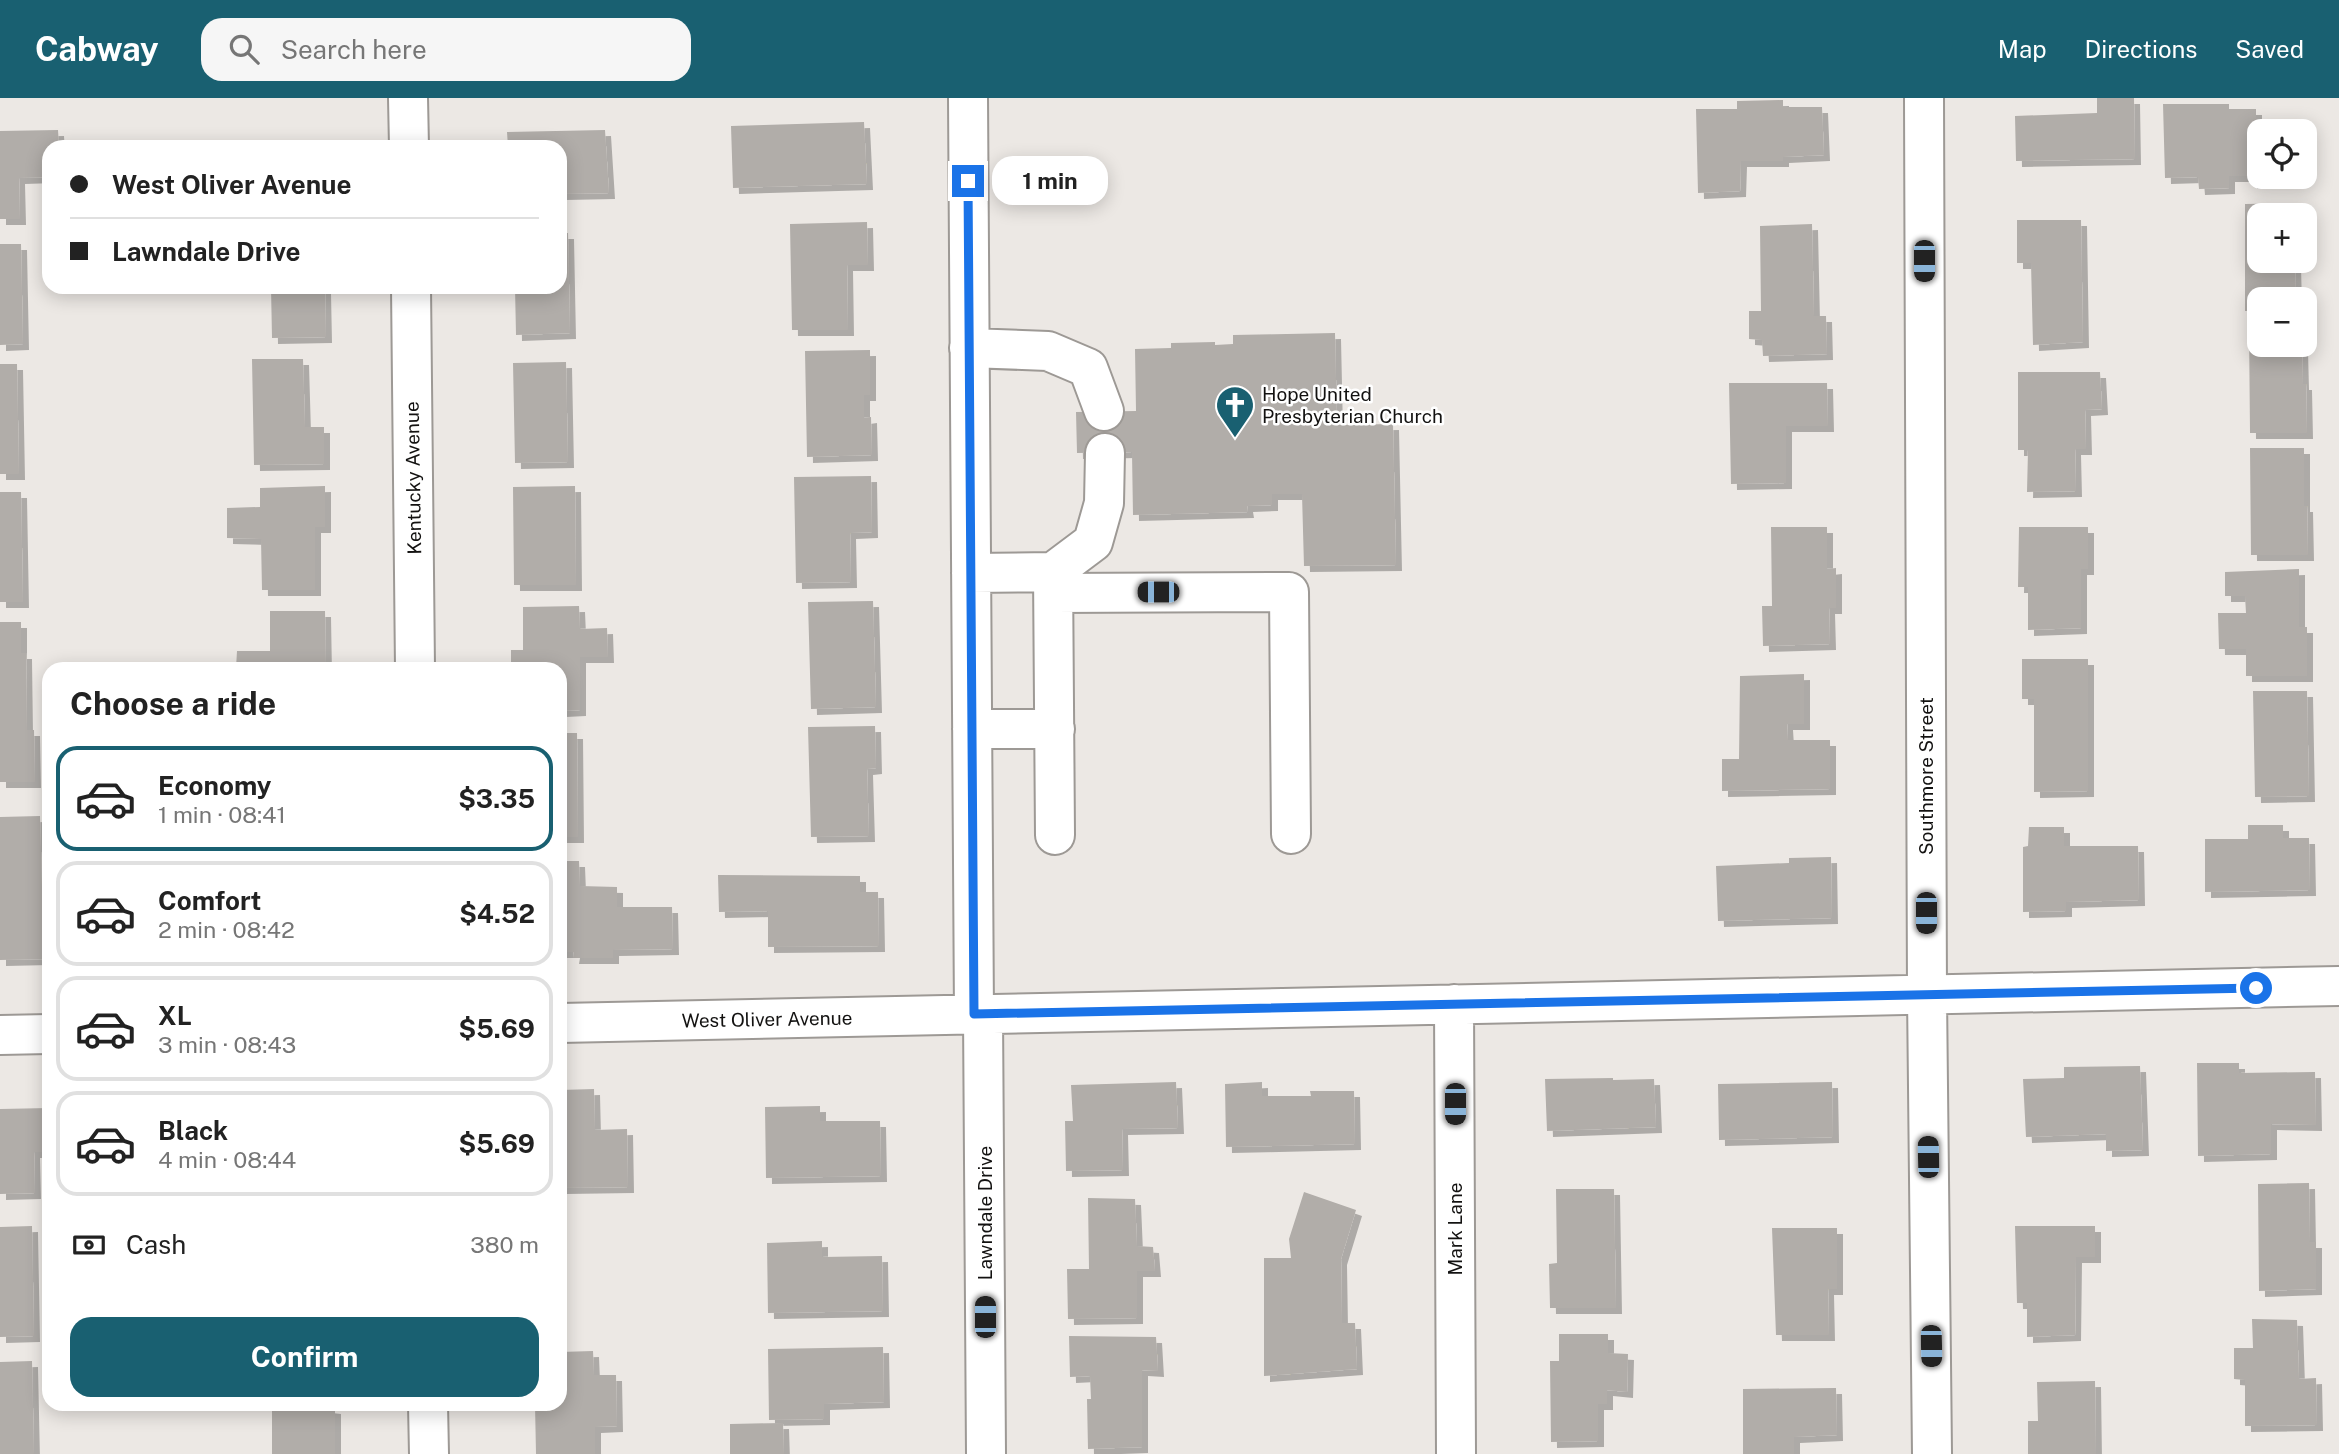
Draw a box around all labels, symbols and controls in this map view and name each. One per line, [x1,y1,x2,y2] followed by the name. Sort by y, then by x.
[201,18,691,81] search box
[35,30,159,68] text: Cabway
[225,30,263,68] icon: search
[281,34,427,65] text: Search here
[1998,35,2047,63] text: Map
[2085,35,2197,63] text: Directions
[2235,35,2304,63] text: Saved
[2247,119,2317,357] map controls
[2247,119,2317,189] button: locate
[992,156,1108,206] callout: 1 min
[952,165,984,197] route end
[1022,167,1078,194] text: 1 min
[112,169,352,200] text: West Oliver Avenue
[2247,203,2317,273] button: +
[112,236,301,267] text: Lawndale Drive
[1914,240,1935,282] car
[2247,287,2317,357] button: −
[1262,383,1443,427] place label: Hope United Presbyterian Church
[1214,384,1256,439] church icon: Hope United Presbyterian Church
[401,401,425,555] street label: Kentucky Avenue
[1138,582,1180,603] car
[70,685,276,722] text: Choose a ride
[1915,697,1937,855] street label: Southmore Street
[74,767,137,830] icon: car
[158,770,271,801] text: Economy
[458,783,535,814] text: $3.35
[158,801,286,828] text: 1 min · 08:41
[74,882,137,945] icon: car
[158,885,261,916] text: Comfort
[1916,892,1937,934] car
[459,898,535,929] text: $4.52
[158,916,295,943] text: 2 min · 08:42
[2240,972,2272,1004] route start
[74,997,137,1060] icon: car
[158,1000,192,1031] text: XL
[681,1007,853,1031] street label: West Oliver Avenue
[459,1013,535,1044] text: $5.69
[158,1031,296,1058] text: 3 min · 08:43
[1445,1083,1466,1125] car
[74,1112,137,1175] icon: car
[158,1115,228,1146] text: Black
[459,1128,535,1159] text: $5.69
[1918,1136,1939,1178] car
[158,1146,296,1173] text: 4 min · 08:44
[974,1146,996,1280] street label: Lawndale Drive
[1444,1183,1466,1275] street label: Mark Lane
[70,1226,108,1264] icon: cash
[126,1229,186,1260] text: Cash
[470,1231,539,1258] text: 380 m
[975,1296,996,1338] car
[70,1317,539,1397] button: Confirm
[1921,1325,1942,1367] car

